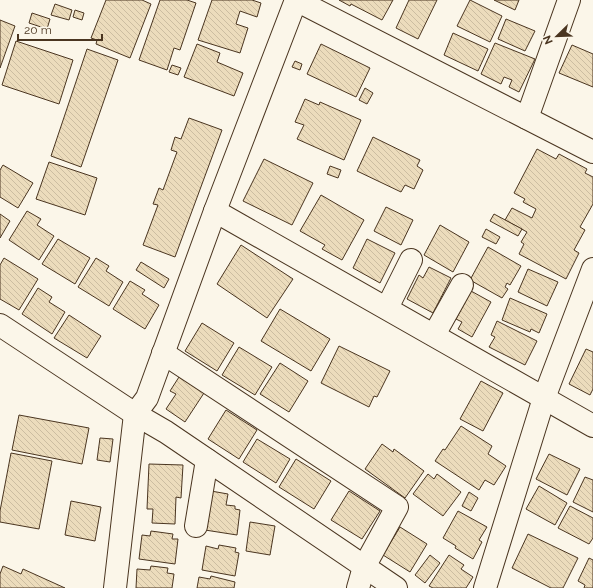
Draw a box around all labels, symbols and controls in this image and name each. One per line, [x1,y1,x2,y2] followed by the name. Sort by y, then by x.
[18,16,102,42] scale bar
[537,16,577,56] north arrow
[24,23,52,37] text: 20 m
[541,33,556,46] text: N

